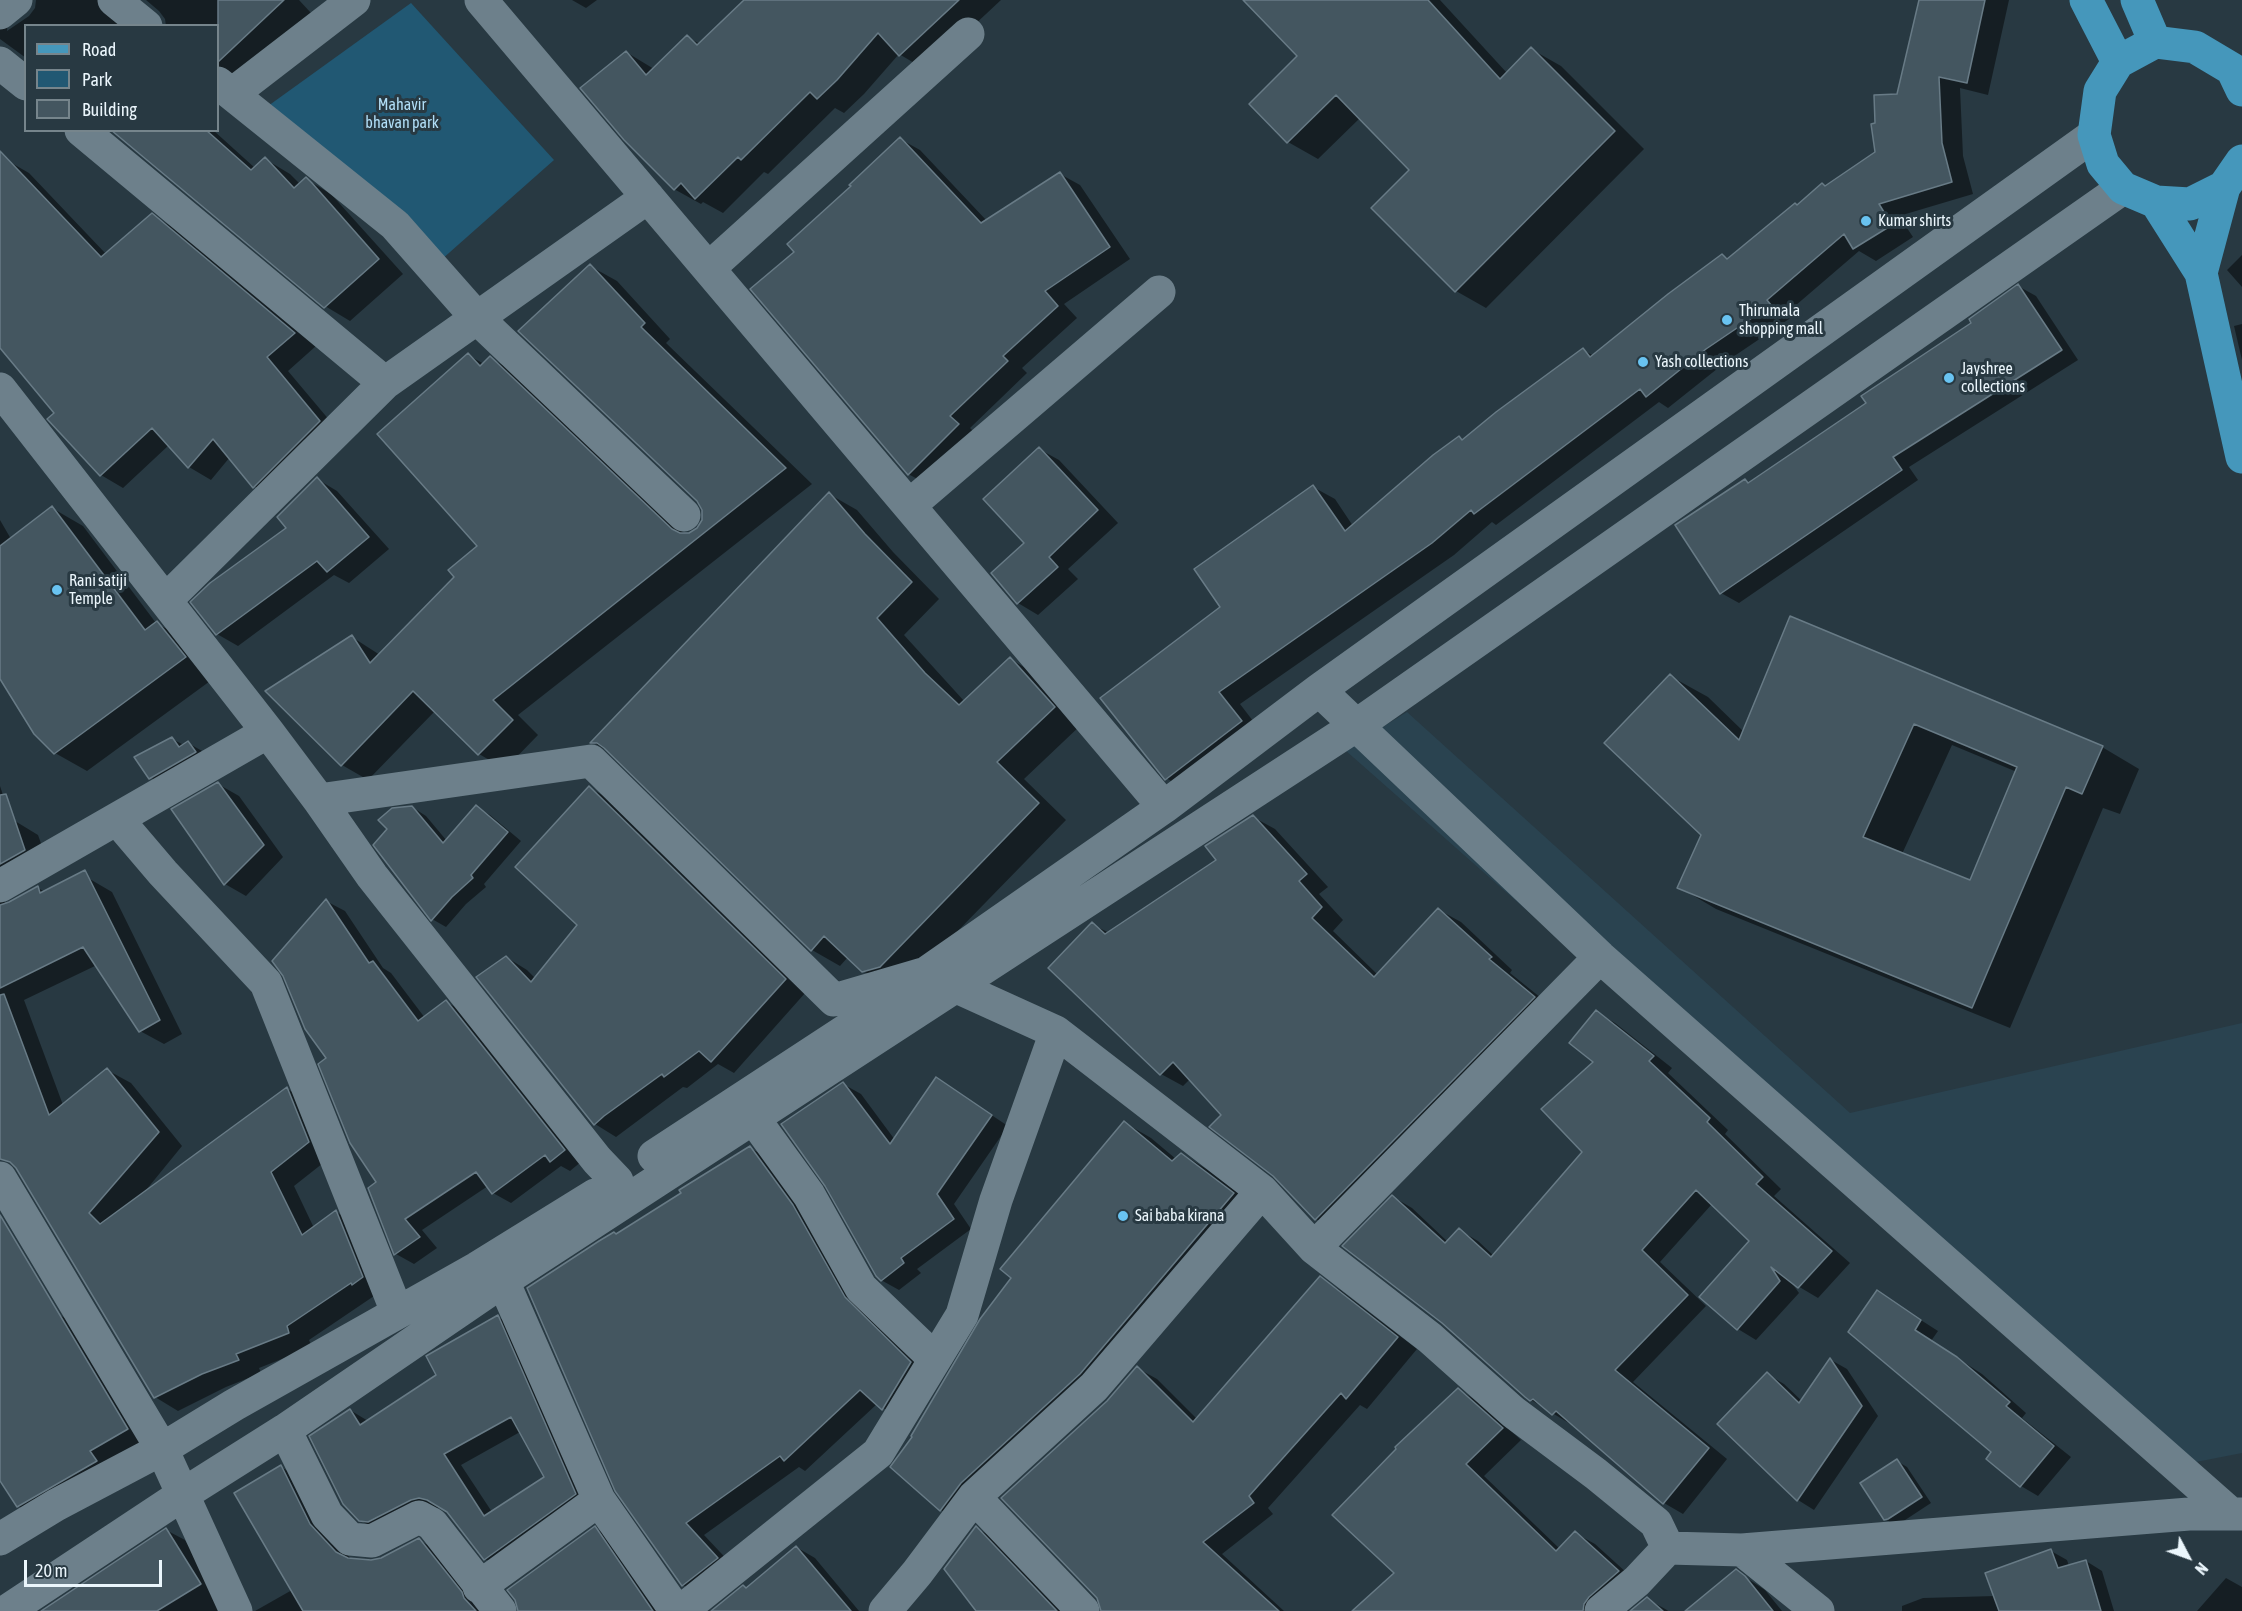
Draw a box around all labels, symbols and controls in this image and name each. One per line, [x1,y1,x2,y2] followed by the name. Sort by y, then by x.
[24,24,219,132] legend
[82,39,116,60] text: Road
[82,69,112,90] text: Park
[365,95,439,133] park label: Mahavir bhavan park
[82,99,137,120] text: Building
[1878,211,1951,231] place label: Kumar shirts
[1859,214,1873,228] marker: Kumar shirts
[1739,301,1823,339] place label: Thirumala shopping mall
[1720,313,1734,327] marker: Thirumala shopping mall
[1655,352,1748,372] place label: Yash collections
[1636,355,1650,369] marker: Yash collections
[1961,359,2025,397] place label: Jayshree collections
[1942,371,1956,385] marker: Jayshree collections
[69,571,127,609] place label: Rani satiji Temple
[50,583,64,597] marker: Rani satiji Temple
[1135,1206,1225,1226] place label: Sai baba kirana
[1116,1209,1130,1223] marker: Sai baba kirana
[2158,1527,2218,1587] north arrow
[27,1548,165,1586] scale bar
[2192,1559,2211,1578] text: N
[35,1560,67,1581] text: 20 m

